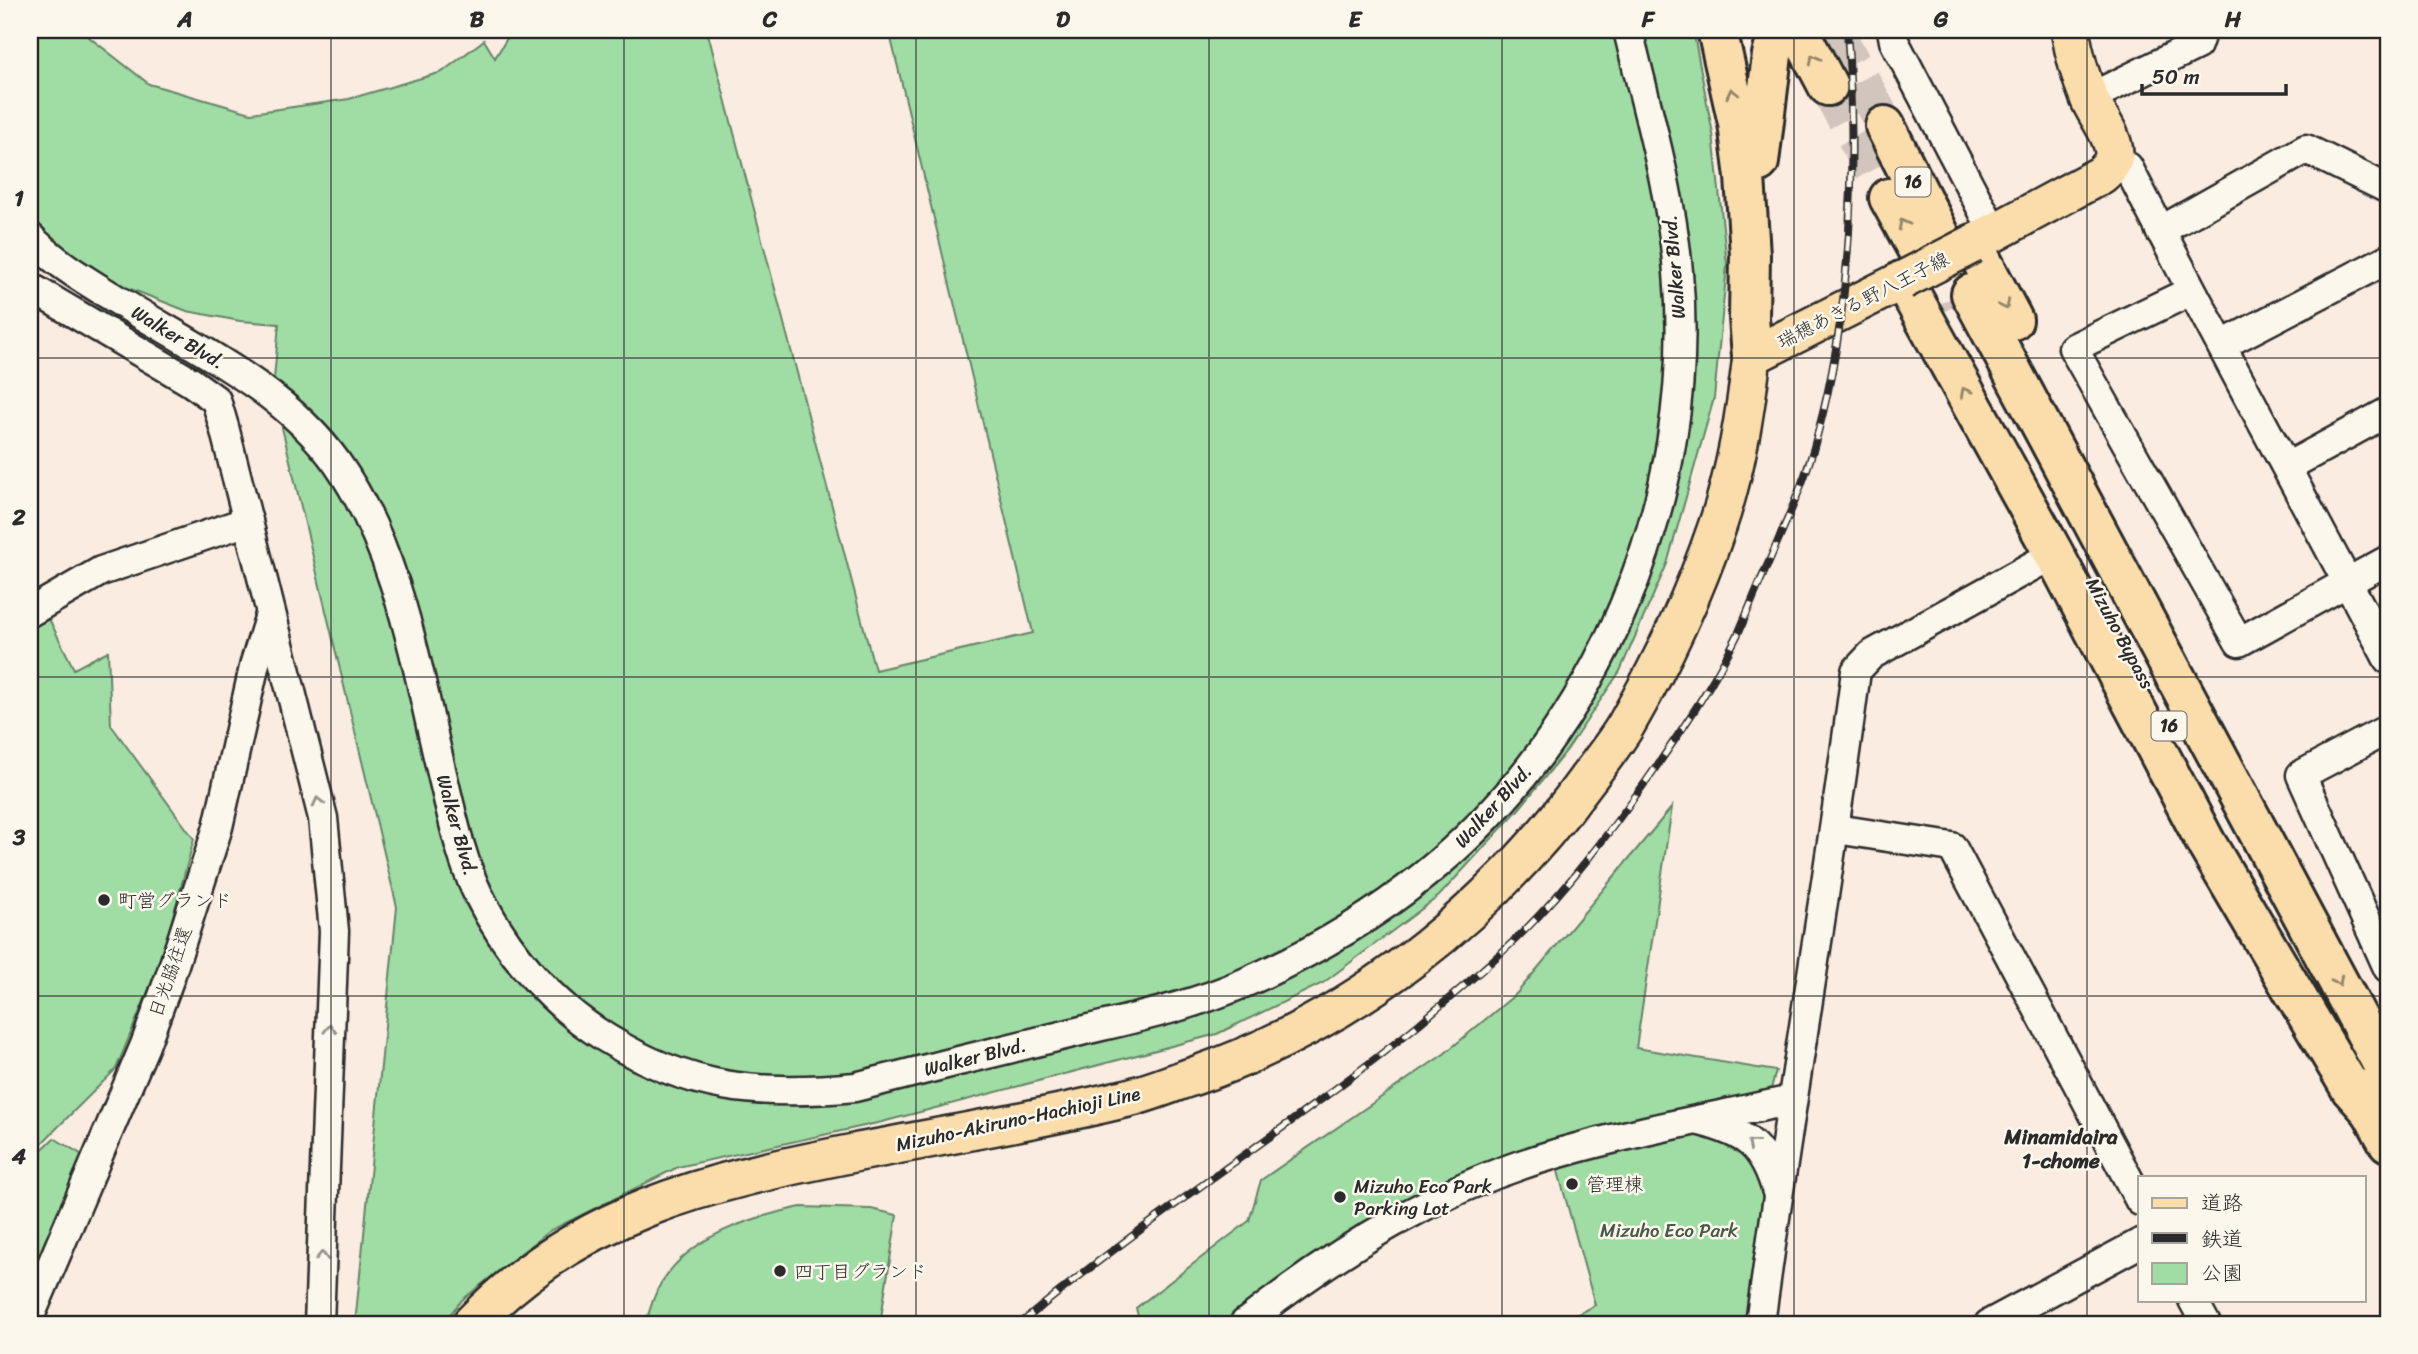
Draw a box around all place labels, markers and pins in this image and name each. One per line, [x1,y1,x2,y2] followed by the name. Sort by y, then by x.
[118,884,232,917] place label: 町営グランド
[96,892,112,908] marker: 町営グランド
[1586,1168,1643,1201] place label: 管理棟
[1354,1170,1492,1225] place label: Mizuho Eco Park Parking Lot
[1564,1176,1580,1192] marker: 管理棟
[1332,1189,1348,1205] marker: Mizuho Eco Park Parking Lot
[794,1255,927,1288] place label: 四丁目グランド
[772,1263,788,1279] marker: 四丁目グランド

